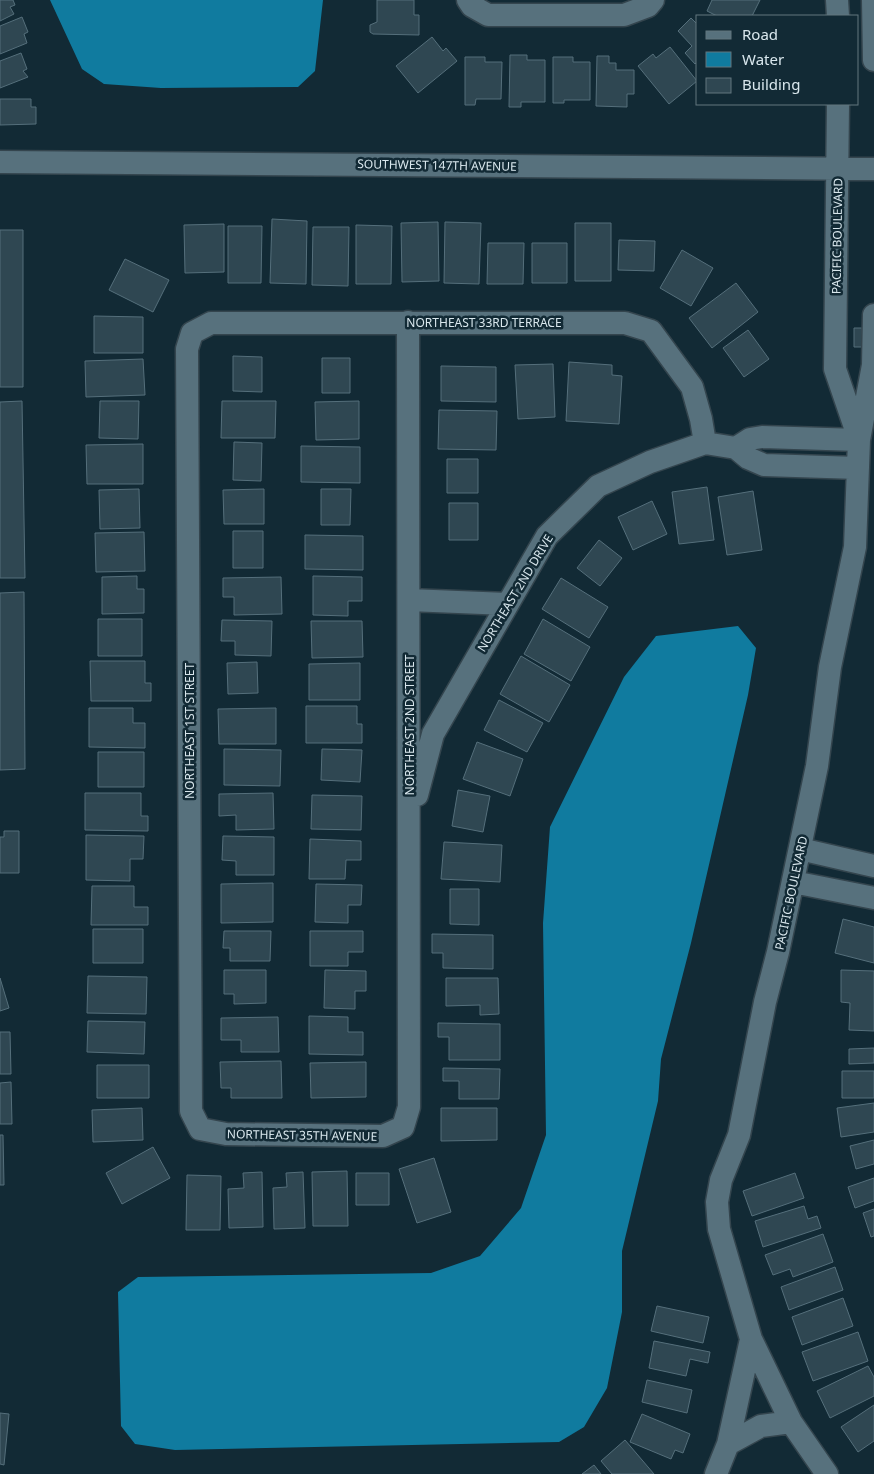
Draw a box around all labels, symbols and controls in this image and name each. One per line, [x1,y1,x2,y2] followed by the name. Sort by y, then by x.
[696,15,859,105] legend
[742,24,778,44] text: Road
[742,49,784,69] text: Water
[742,74,800,94] text: Building
[357,155,517,175] street label: SOUTHWEST 147TH AVENUE
[827,177,847,294] street label: PACIFIC BOULEVARD
[406,314,562,331] street label: NORTHEAST 33RD TERRACE
[473,531,557,655] street label: NORTHEAST 2ND DRIVE
[401,654,418,795] street label: NORTHEAST 2ND STREET
[181,663,198,799] street label: NORTHEAST 1ST STREET
[771,834,811,952] street label: PACIFIC BOULEVARD
[227,1125,377,1145] street label: NORTHEAST 35TH AVENUE

